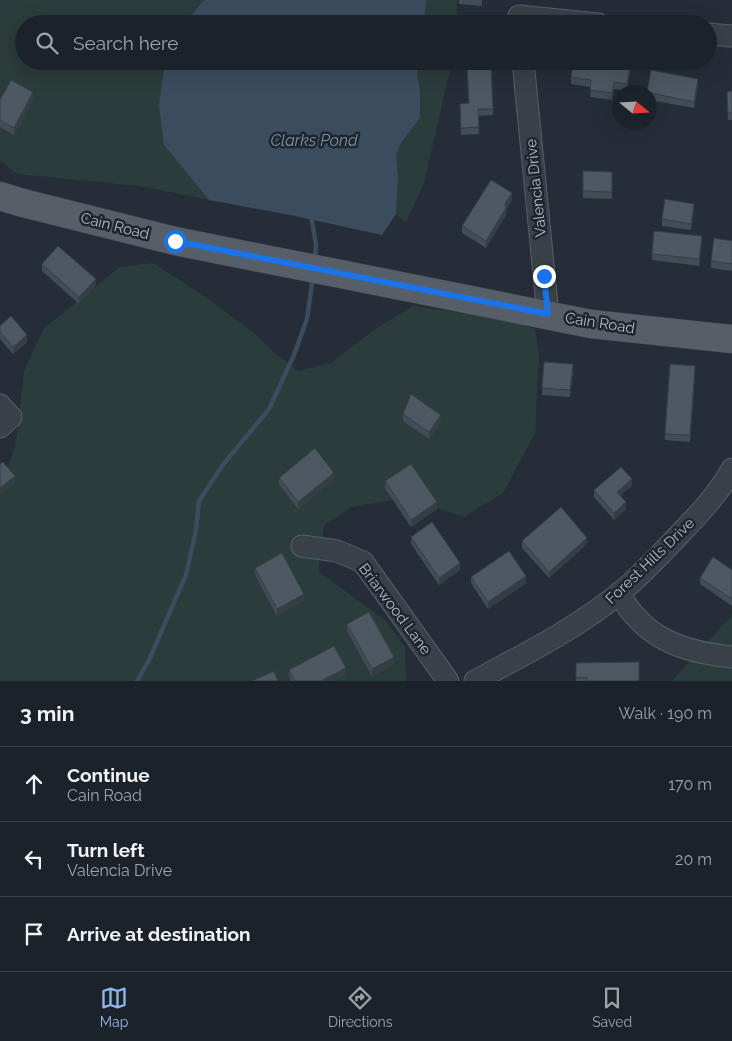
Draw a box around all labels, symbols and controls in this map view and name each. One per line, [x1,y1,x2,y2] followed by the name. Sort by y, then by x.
[15,15,717,70] search box
[33,29,61,57] icon: search
[73,32,179,54] text: Search here
[612,85,657,130] north arrow
[271,131,358,150] water label: Clarks Pond
[522,138,550,238] street label: Valencia Drive
[79,209,151,243] street label: Cain Road
[164,230,187,253] route start
[533,265,556,288] route end
[564,309,636,337] street label: Cain Road
[602,514,698,608] street label: Forest Hills Drive
[355,560,435,658] street label: Briarwood Lane
[20,701,74,726] text: 3 min
[619,704,712,723] text: Walk · 190 m
[67,764,150,786] text: Continue
[20,770,48,798] icon: ahead
[668,775,712,794] text: 170 m
[67,786,142,805] text: Cain Road
[67,839,144,861] text: Turn left
[20,845,48,873] icon: left
[675,850,712,869] text: 20 m
[67,861,172,880] text: Valencia Drive
[20,920,48,948] icon: arrive
[67,923,251,945] text: Arrive at destination
[100,984,128,1030] tab: Map
[328,984,393,1030] tab: Directions
[592,984,632,1030] tab: Saved

